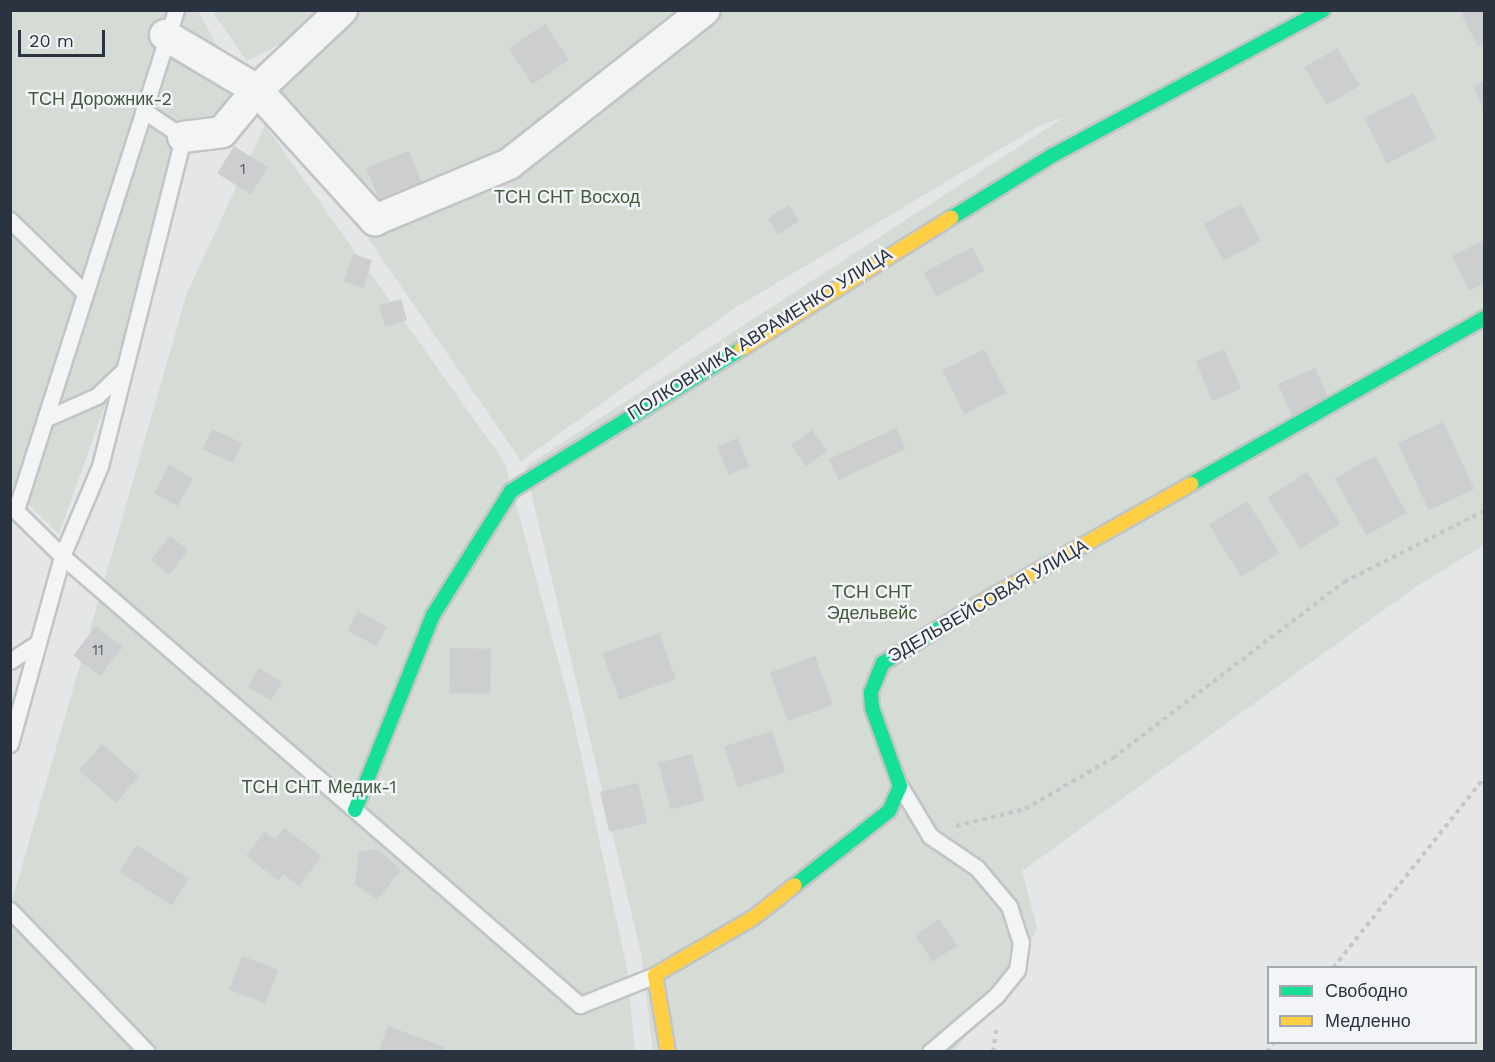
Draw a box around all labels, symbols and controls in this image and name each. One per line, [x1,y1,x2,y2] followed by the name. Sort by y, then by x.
[21,18,108,56] scale bar
[29,30,74,51] text: 20 m
[28,88,172,110] park label: ТСН Дорожник-2
[240,161,246,179] house number: 1
[494,186,640,208] park label: ТСН СНТ Восход
[624,243,896,425] street label: ПОЛКОВНИКА АВРАМЕНКО УЛИЦА
[884,535,1092,667] street label: ЭДЕЛЬВЕЙСОВАЯ УЛИЦА
[827,582,917,624] park label: ТСН СНТ Эдельвейс
[92,642,104,660] house number: 11
[242,776,396,798] park label: ТСН СНТ Медик-1
[1267,966,1477,1044] legend
[1325,980,1408,1001] text: Свободно
[1325,1010,1411,1031] text: Медленно

